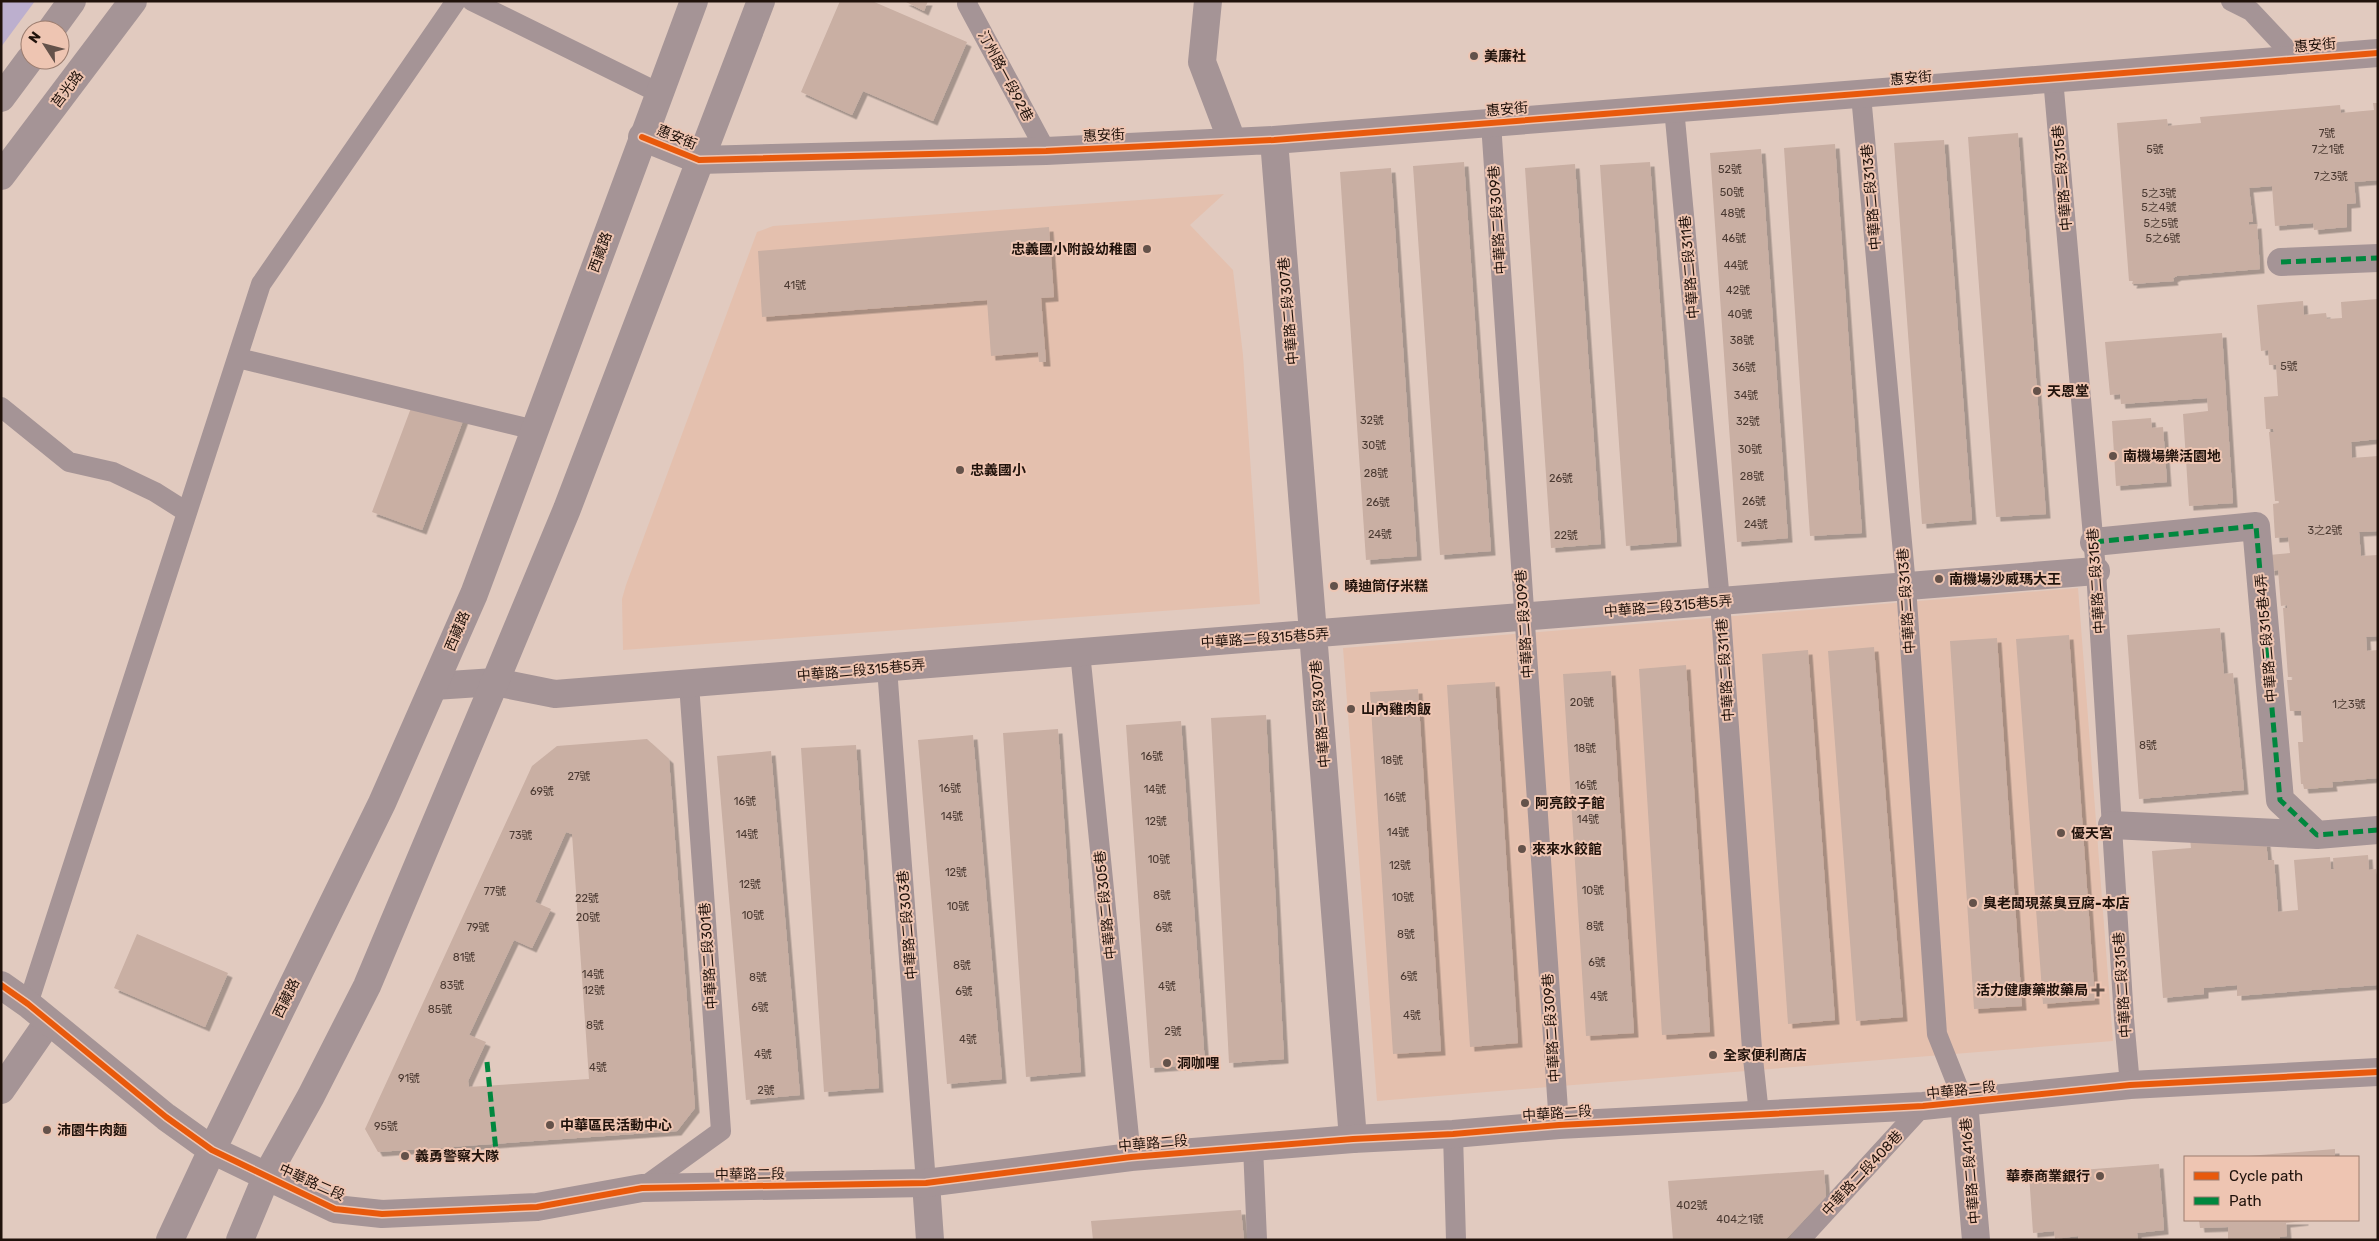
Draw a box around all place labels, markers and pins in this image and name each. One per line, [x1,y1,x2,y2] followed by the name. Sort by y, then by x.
[1484,48,1526,65] place label: 美廉社
[1468,50,1480,62] marker: 美廉社
[1011,241,1137,258] place label: 忠義國小附設幼稚園
[1141,243,1153,255] marker: 忠義國小附設幼稚園
[2047,383,2089,400] place label: 天恩堂
[2031,385,2043,397] marker: 天恩堂
[2123,448,2221,465] place label: 南機場樂活園地
[2107,450,2119,462] marker: 南機場樂活園地
[970,462,1026,479] place label: 忠義國小
[954,464,966,476] marker: 忠義國小
[1949,571,2061,588] place label: 南機場沙威瑪大王
[1933,573,1945,585] marker: 南機場沙威瑪大王
[1344,578,1428,595] place label: 曉迪筒仔米糕
[1328,580,1340,592] marker: 曉迪筒仔米糕
[1361,701,1431,718] place label: 山內雞肉飯
[1345,703,1357,715] marker: 山內雞肉飯
[1535,795,1605,812] place label: 阿亮餃子館
[1519,797,1531,809] marker: 阿亮餃子館
[2071,825,2113,842] place label: 優天宮
[2055,827,2067,839] marker: 優天宮
[1532,841,1602,858] place label: 來來水餃館
[1516,843,1528,855] marker: 來來水餃館
[1983,895,2130,912] place label: 臭老闆現蒸臭豆腐-本店
[1967,897,1979,909] marker: 臭老闆現蒸臭豆腐-本店
[1976,982,2088,999] place label: 活力健康藥妝藥局
[2092,984,2104,996] marker: 活力健康藥妝藥局
[1723,1047,1807,1064] place label: 全家便利商店
[1707,1049,1719,1061] marker: 全家便利商店
[1177,1055,1220,1072] place label: 洞咖哩
[1161,1057,1173,1069] marker: 洞咖哩
[560,1117,672,1134] place label: 中華區民活動中心
[544,1119,556,1131] marker: 中華區民活動中心
[57,1122,127,1139] place label: 沛園牛肉麵
[41,1124,53,1136] marker: 沛園牛肉麵
[415,1148,499,1165] place label: 義勇警察大隊
[399,1150,411,1162] marker: 義勇警察大隊
[2006,1168,2090,1185] place label: 華泰商業銀行
[2094,1170,2106,1182] marker: 華泰商業銀行

